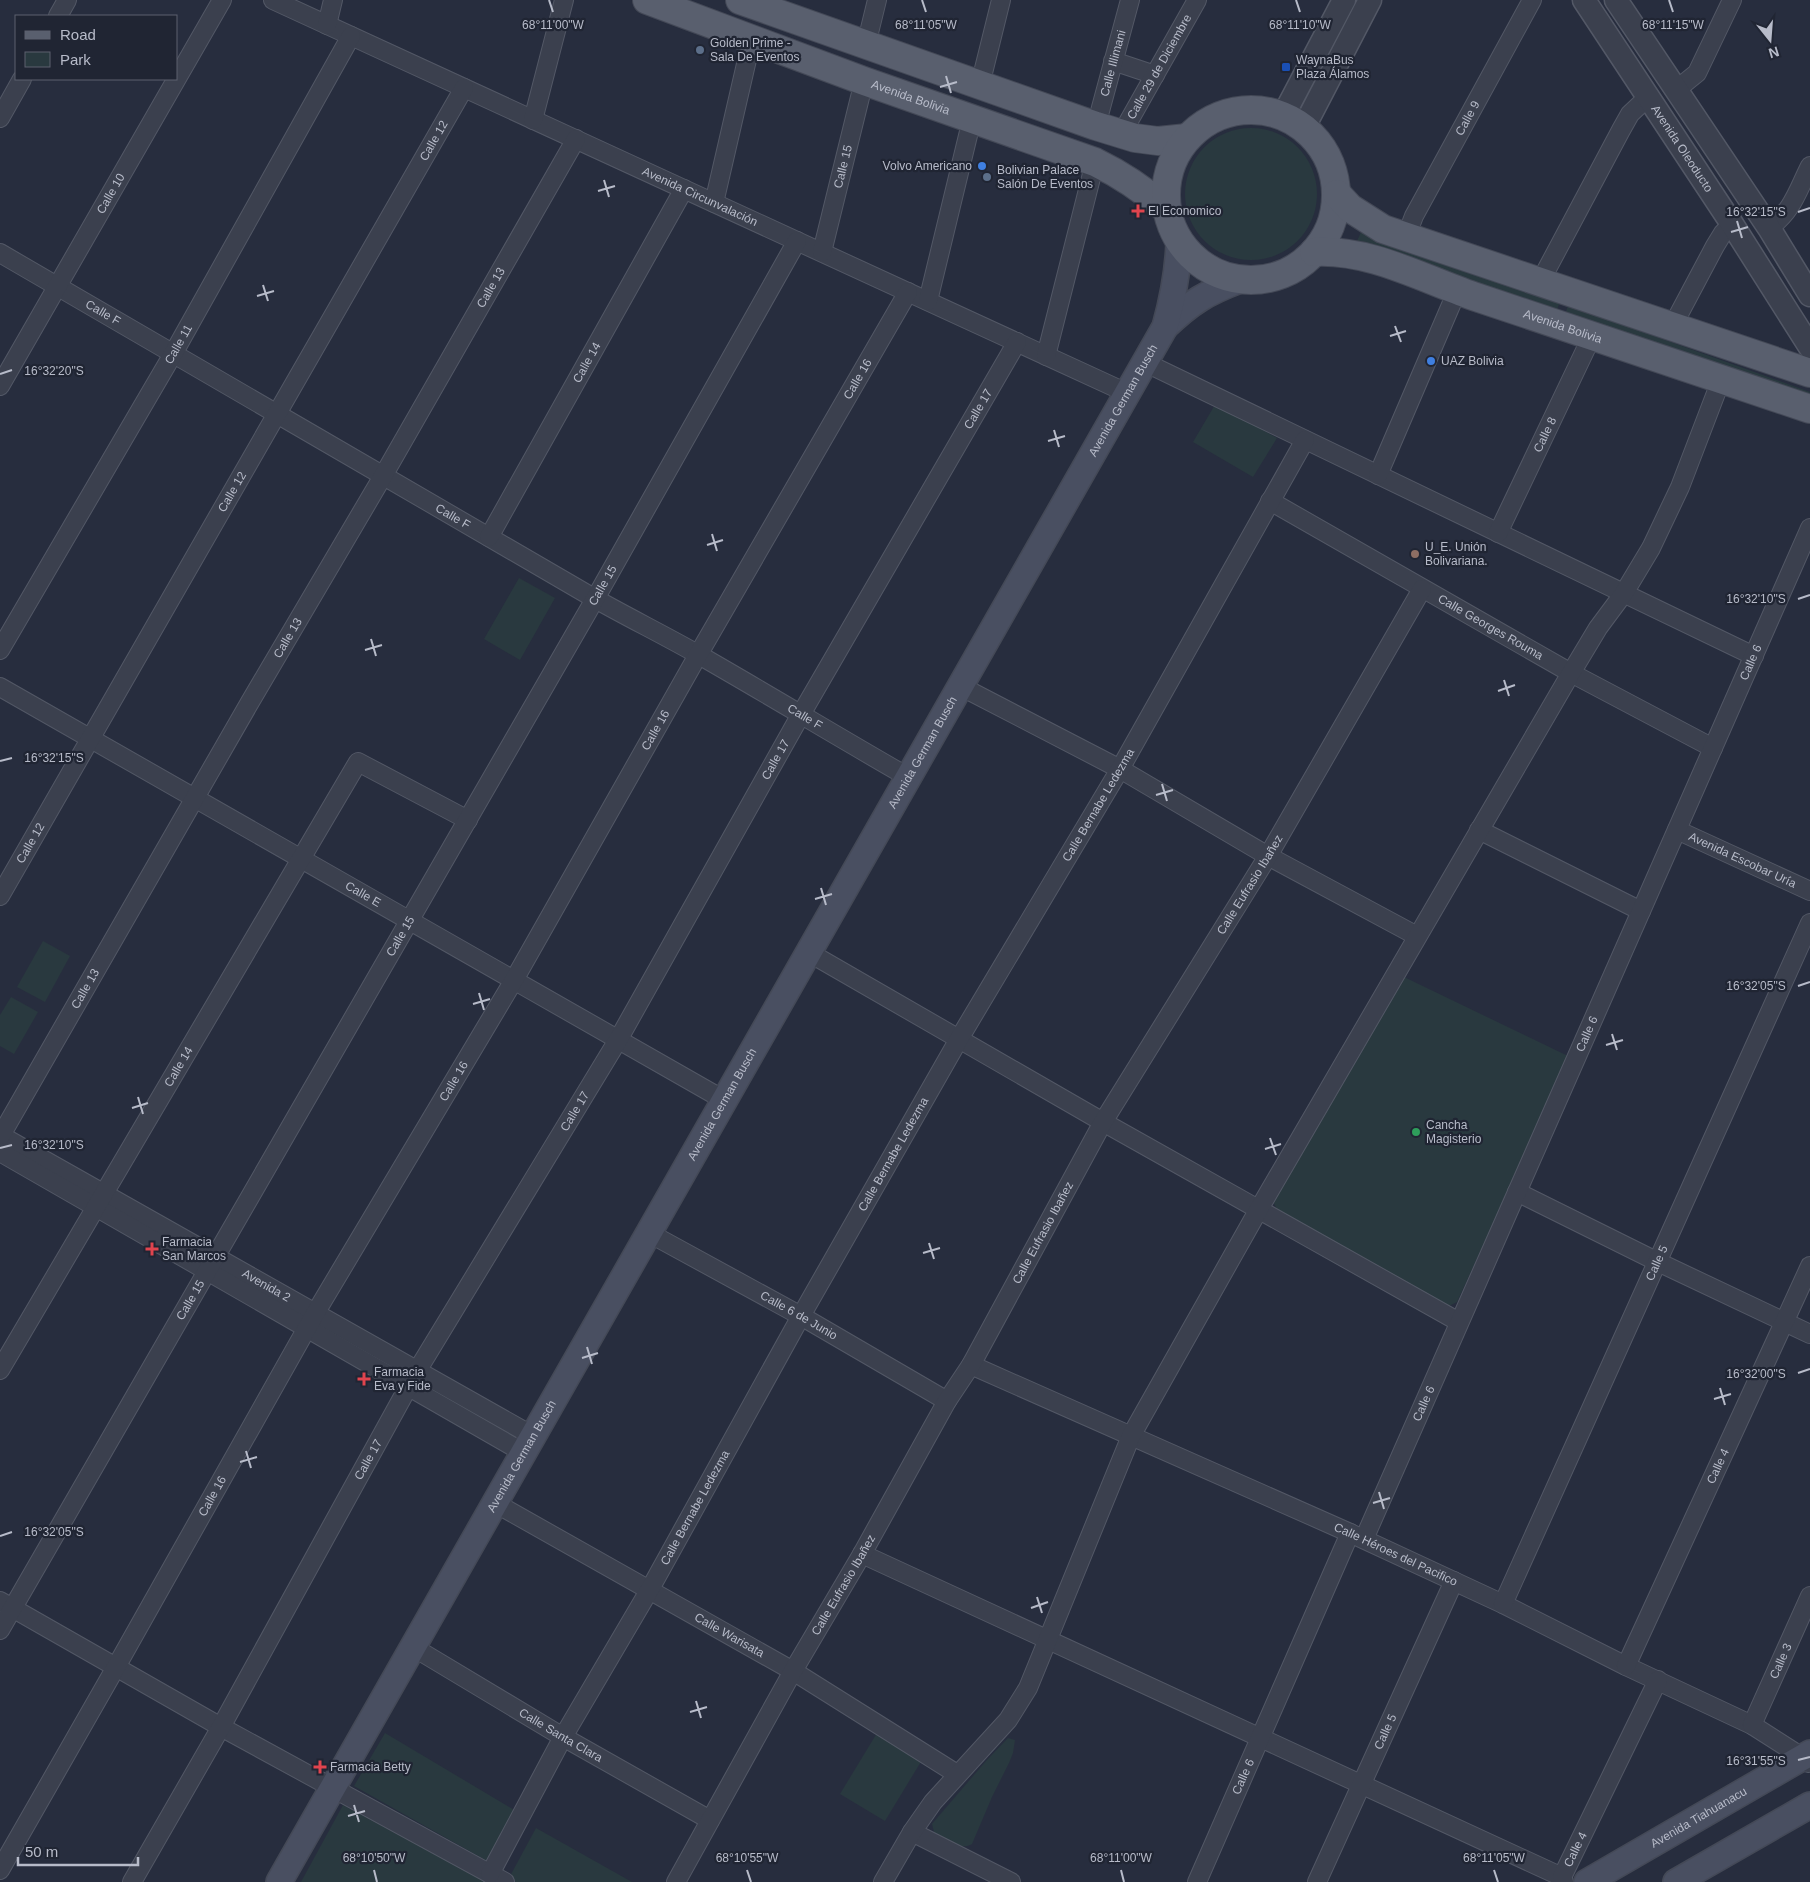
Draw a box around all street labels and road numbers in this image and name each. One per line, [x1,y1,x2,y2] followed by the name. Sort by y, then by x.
[1124,12,1195,122] street label: Calle 29 de Diciembre
[1097,29,1129,98] street label: Calle Illimani
[870,77,952,118] street label: Avenida Bolivia
[1452,98,1483,138] street label: Calle 9
[1648,102,1716,195] street label: Avenida Oleoducto
[417,118,451,163] street label: Calle 12
[831,143,855,190] street label: Calle 15
[640,164,760,229] street label: Avenida Circunvalación
[94,171,128,216] street label: Calle 10
[474,265,508,310] street label: Calle 13
[83,297,123,328] street label: Calle F
[1522,307,1604,346] street label: Avenida Bolivia
[162,322,195,367] street label: Calle 11
[570,340,604,385] street label: Calle 14
[1086,342,1161,459] street label: Avenida German Busch
[840,356,875,402] street label: Calle 16
[961,386,995,432] street label: Calle 17
[1531,414,1559,455] street label: Calle 8
[215,469,249,515] street label: Calle 12
[433,501,473,532] street label: Calle F
[586,562,620,608] street label: Calle 15
[1435,591,1546,663] street label: Calle Georges Rouma
[270,615,305,661] street label: Calle 13
[1737,642,1765,682] street label: Calle 6
[885,694,960,811] street label: Avenida German Busch
[785,701,825,733] street label: Calle F
[639,707,673,753] street label: Calle 16
[759,737,793,782] street label: Calle 17
[1059,746,1137,864] street label: Calle Bernabe Ledezma
[13,820,48,866] street label: Calle 12
[1686,829,1799,891] street label: Avenida Escobar Uría
[1214,832,1286,937] street label: Calle Eufrasio Ibañez
[343,878,383,910] street label: Calle E
[383,913,418,959] street label: Calle 15
[68,966,102,1011] street label: Calle 13
[1573,1014,1601,1054] street label: Calle 6
[161,1044,196,1089] street label: Calle 14
[685,1046,760,1163] street label: Avenida German Busch
[436,1058,471,1104] street label: Calle 16
[557,1089,592,1134] street label: Calle 17
[855,1095,931,1214] street label: Calle Bernabe Ledezma
[1009,1179,1076,1286] street label: Calle Eufrasio Ibañez
[1643,1243,1671,1283] street label: Calle 5
[240,1266,293,1305] street label: Avenida 2
[173,1277,208,1323] street label: Calle 15
[758,1288,840,1343] street label: Calle 6 de Junio
[1410,1383,1438,1424] street label: Calle 6
[484,1398,559,1515] street label: Avenida German Busch
[351,1437,385,1482] street label: Calle 17
[1704,1446,1732,1486] street label: Calle 4
[658,1447,733,1567] street label: Calle Bernabe Ledezma
[195,1473,229,1519] street label: Calle 16
[1332,1520,1460,1589] street label: Calle Héroes del Pacifico
[809,1532,878,1638] street label: Calle Eufrasio Ibañez
[692,1610,767,1660] street label: Calle Warisata
[1767,1641,1795,1681] street label: Calle 3
[516,1705,605,1765] street label: Calle Santa Clara
[1371,1712,1400,1752] street label: Calle 5
[1229,1756,1257,1797] street label: Calle 6
[1648,1784,1749,1851] street label: Avenida Tiahuanacu
[1561,1829,1590,1869] street label: Calle 4

